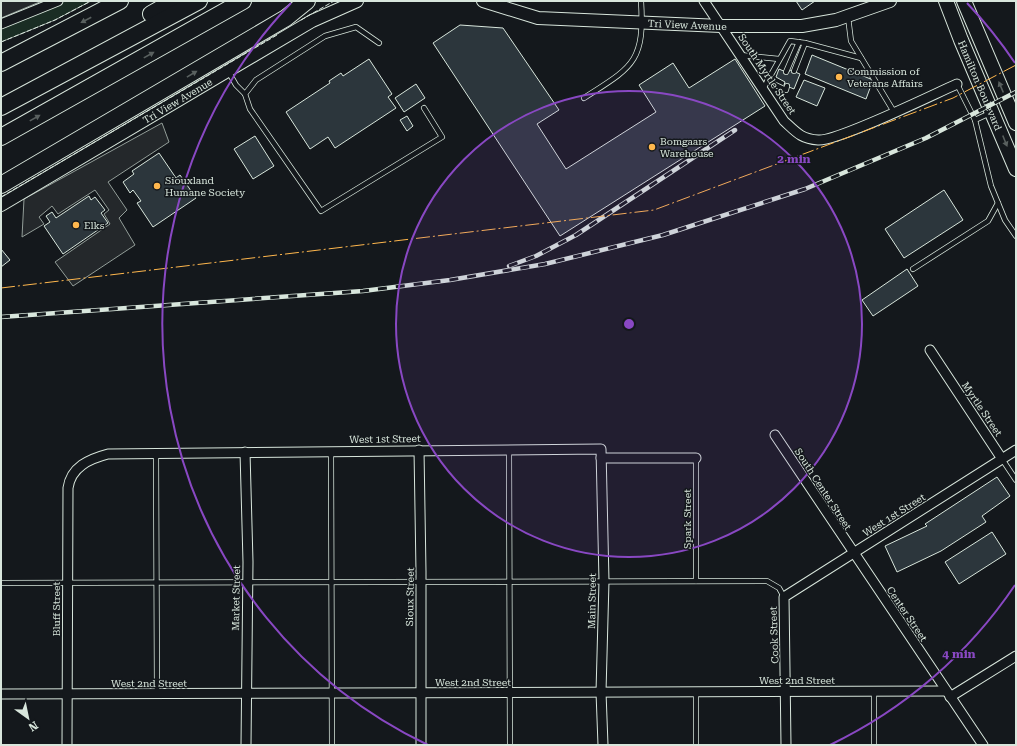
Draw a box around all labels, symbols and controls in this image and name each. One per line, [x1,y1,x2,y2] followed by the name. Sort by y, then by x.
[80,17,92,23] one-way arrow
[648,17,727,32] street label: Tri View Avenue
[736,32,798,117] street label: South Myrtle Street
[956,39,1005,133] street label: Hamilton Boulevard
[143,52,155,58] one-way arrow
[847,66,923,89] place label: Commission of Veterans Affairs
[186,71,198,78] one-way arrow
[834,72,844,82] marker: Commission of Veterans Affairs
[141,76,215,125] street label: Tri View Avenue
[998,81,1004,92] one-way arrow
[29,115,41,122] one-way arrow
[660,136,714,159] place label: Bomgaars Warehouse
[1002,136,1008,148] one-way arrow
[647,142,657,152] marker: Bomgaars Warehouse
[777,152,811,166] text: 2 min
[165,175,245,198] place label: Siouxland Humane Society
[152,181,162,191] marker: Siouxland Humane Society
[71,220,81,230] marker: Elks
[84,220,105,231] place label: Elks
[622,317,636,331] centre of rings
[960,380,1004,438] street label: Myrtle Street
[349,433,421,445] street label: West 1st Street
[792,446,854,532] street label: South Center Street
[682,489,693,549] street label: Spark Street
[861,491,927,539] street label: West 1st Street
[230,565,242,631] street label: Market Street
[404,567,416,627] street label: Sioux Street
[586,573,598,629] street label: Main Street
[51,582,62,636] street label: Bluff Street
[885,585,929,644] street label: Center Street
[767,606,780,664] street label: Cook Street
[942,647,976,661] text: 4 min
[759,675,835,686] street label: West 2nd Street
[435,677,511,688] street label: West 2nd Street
[111,678,187,689] street label: West 2nd Street
[8,698,48,738] north arrow
[26,718,40,734] text: N

